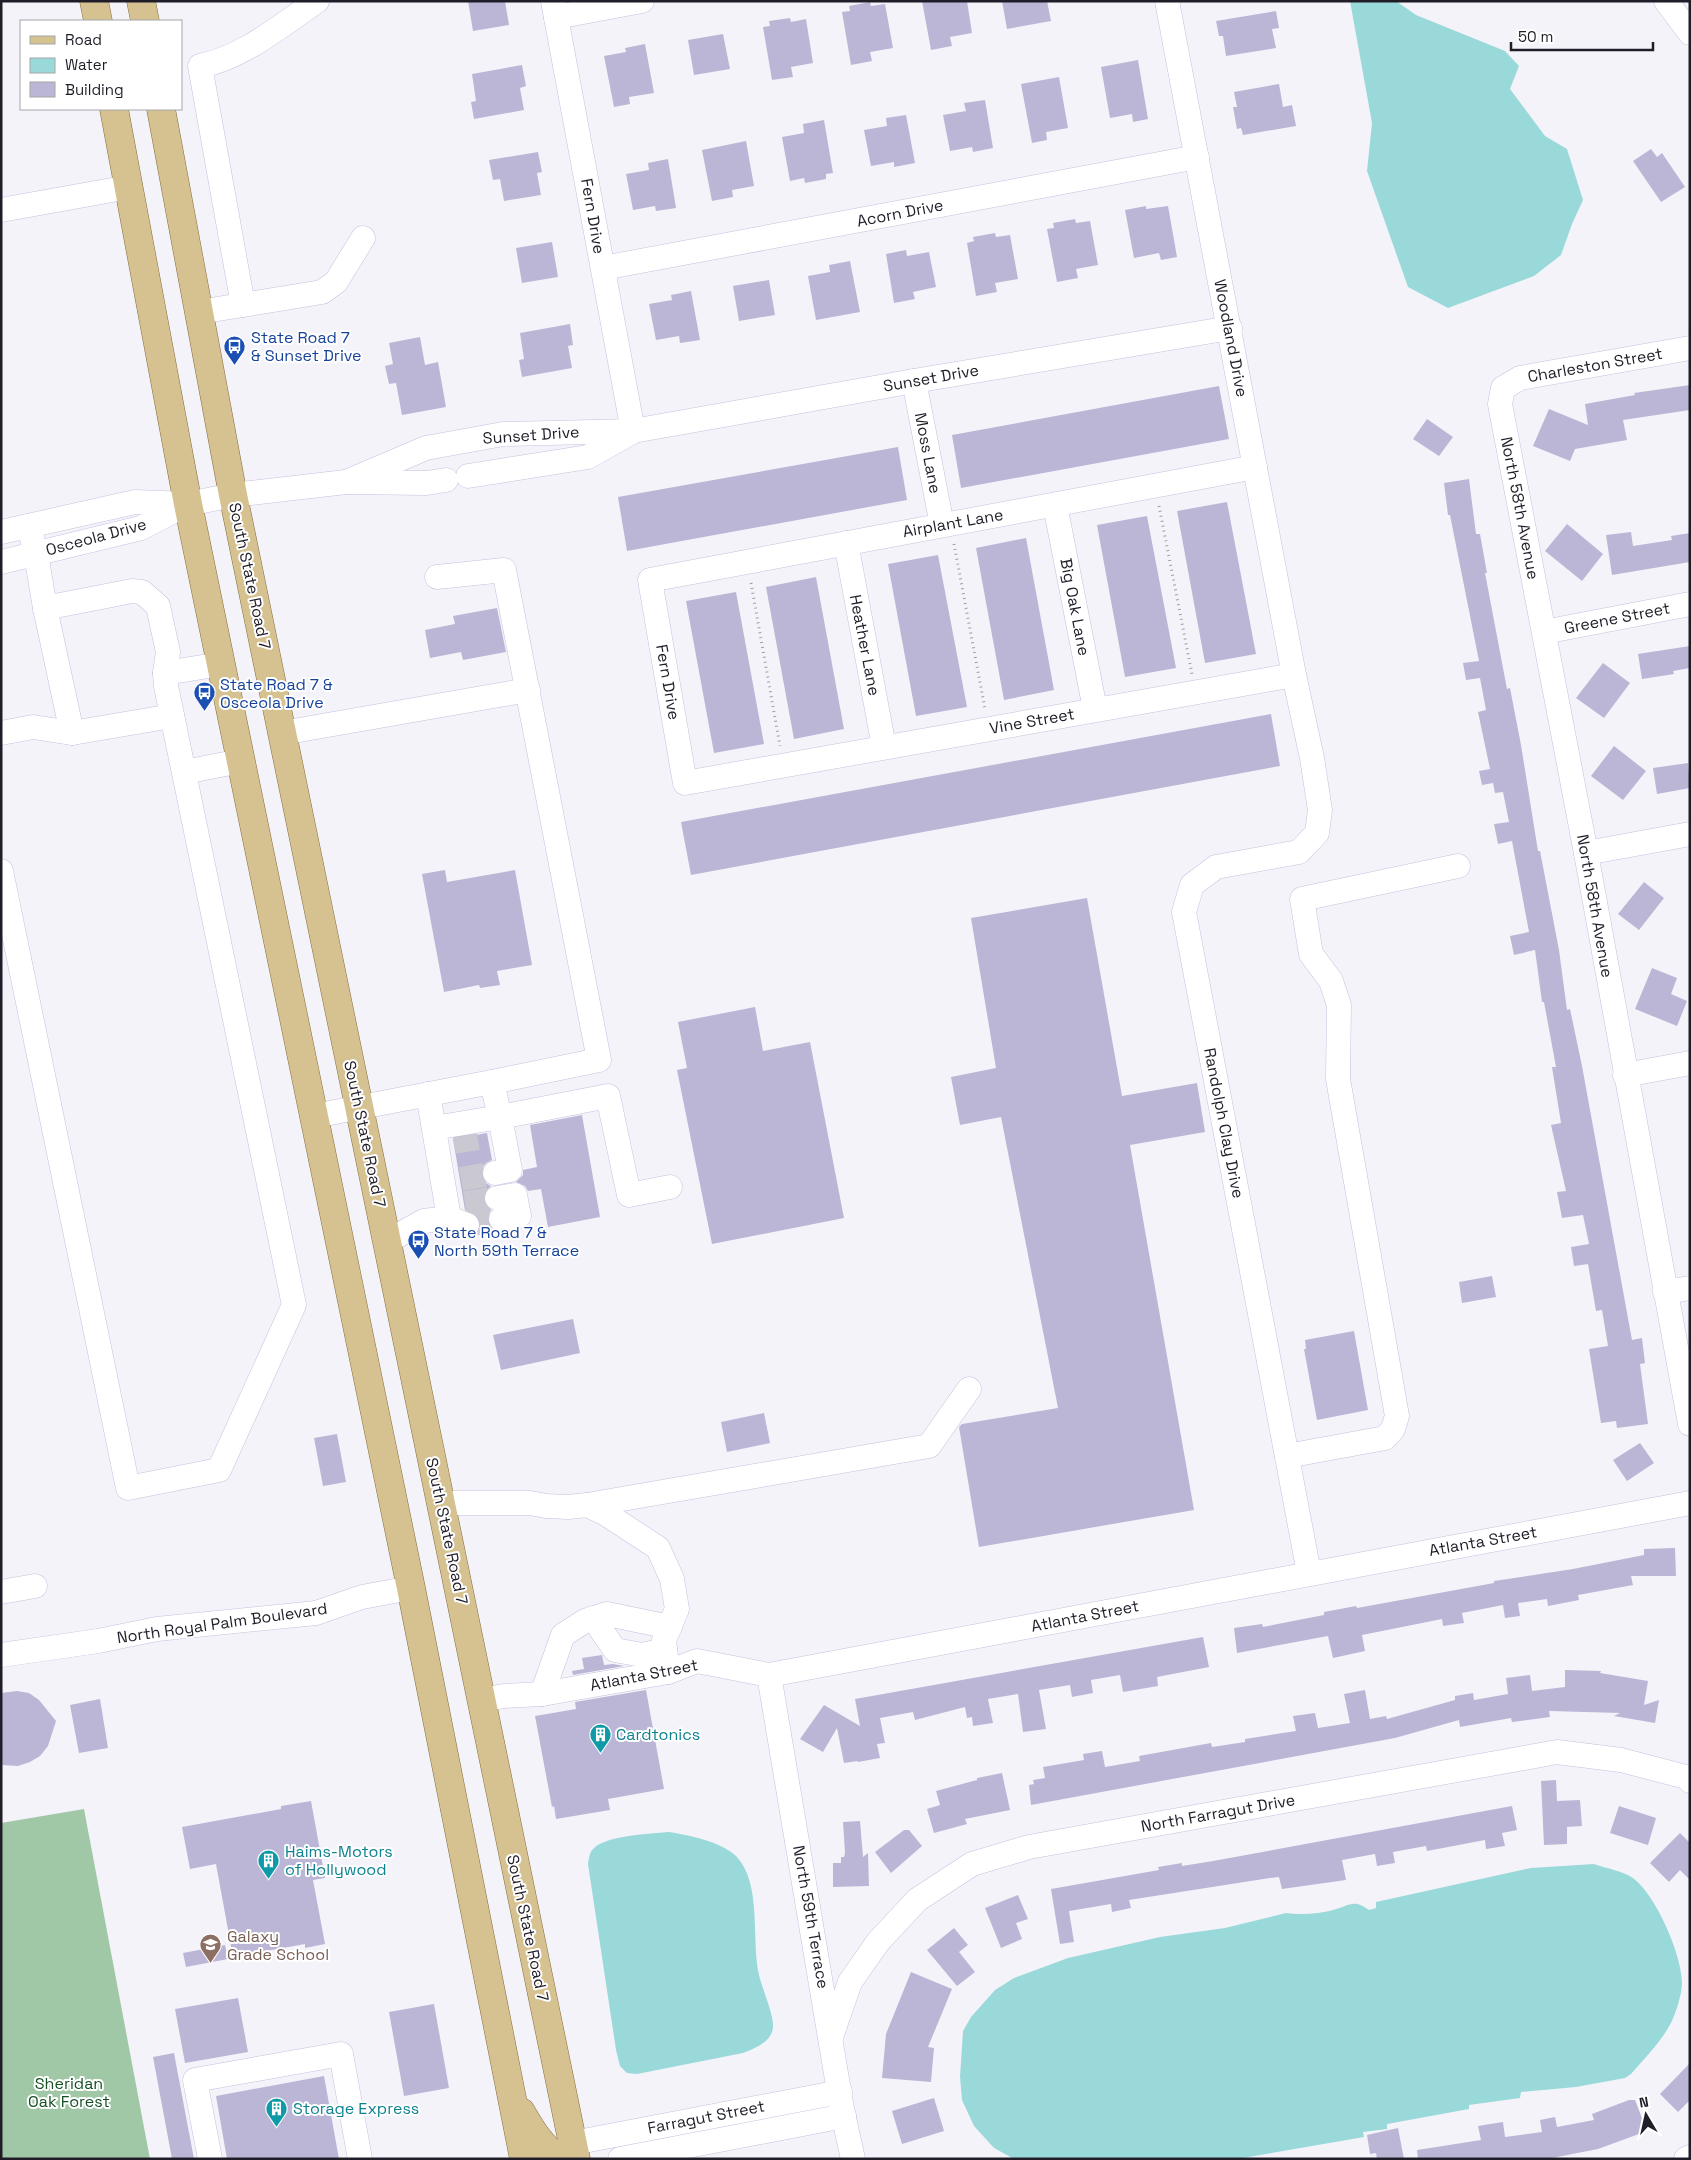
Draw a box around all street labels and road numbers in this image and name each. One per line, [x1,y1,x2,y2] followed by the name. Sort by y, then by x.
[576,177,610,255] street label: Fern Drive
[855,194,945,232] street label: Acorn Drive
[1209,277,1253,399] street label: Woodland Drive
[1526,343,1664,387] street label: Charleston Street
[882,359,980,397] street label: Sunset Drive
[910,411,946,495] street label: Moss Lane
[482,421,580,449] street label: Sunset Drive
[1496,435,1544,581] street label: North 58th Avenue
[224,501,276,651] street label: South State Road 7
[901,504,1005,542] street label: Airplant Lane
[43,513,149,561] street label: Osceola Drive
[1055,557,1095,657] street label: Big Oak Lane
[845,593,885,697] street label: Heather Lane
[1562,597,1672,639] street label: Greene Street
[651,643,685,721] street label: Fern Drive
[988,703,1076,739] street label: Vine Street
[1572,833,1618,979] street label: North 58th Avenue
[1199,1046,1249,1200] street label: Randolph Clay Drive
[339,1059,391,1209] street label: South State Road 7
[421,1456,473,1606] street label: South State Road 7
[1427,1521,1539,1561] street label: Atlanta Street
[1029,1595,1141,1637] street label: Atlanta Street
[115,1598,329,1648] street label: North Royal Palm Boulevard
[588,1654,700,1696] street label: Atlanta Street
[1139,1789,1297,1837] street label: North Farragut Drive
[788,1844,834,1990] street label: North 59th Terrace
[502,1853,554,2003] street label: South State Road 7
[646,2095,766,2139] street label: Farragut Street

